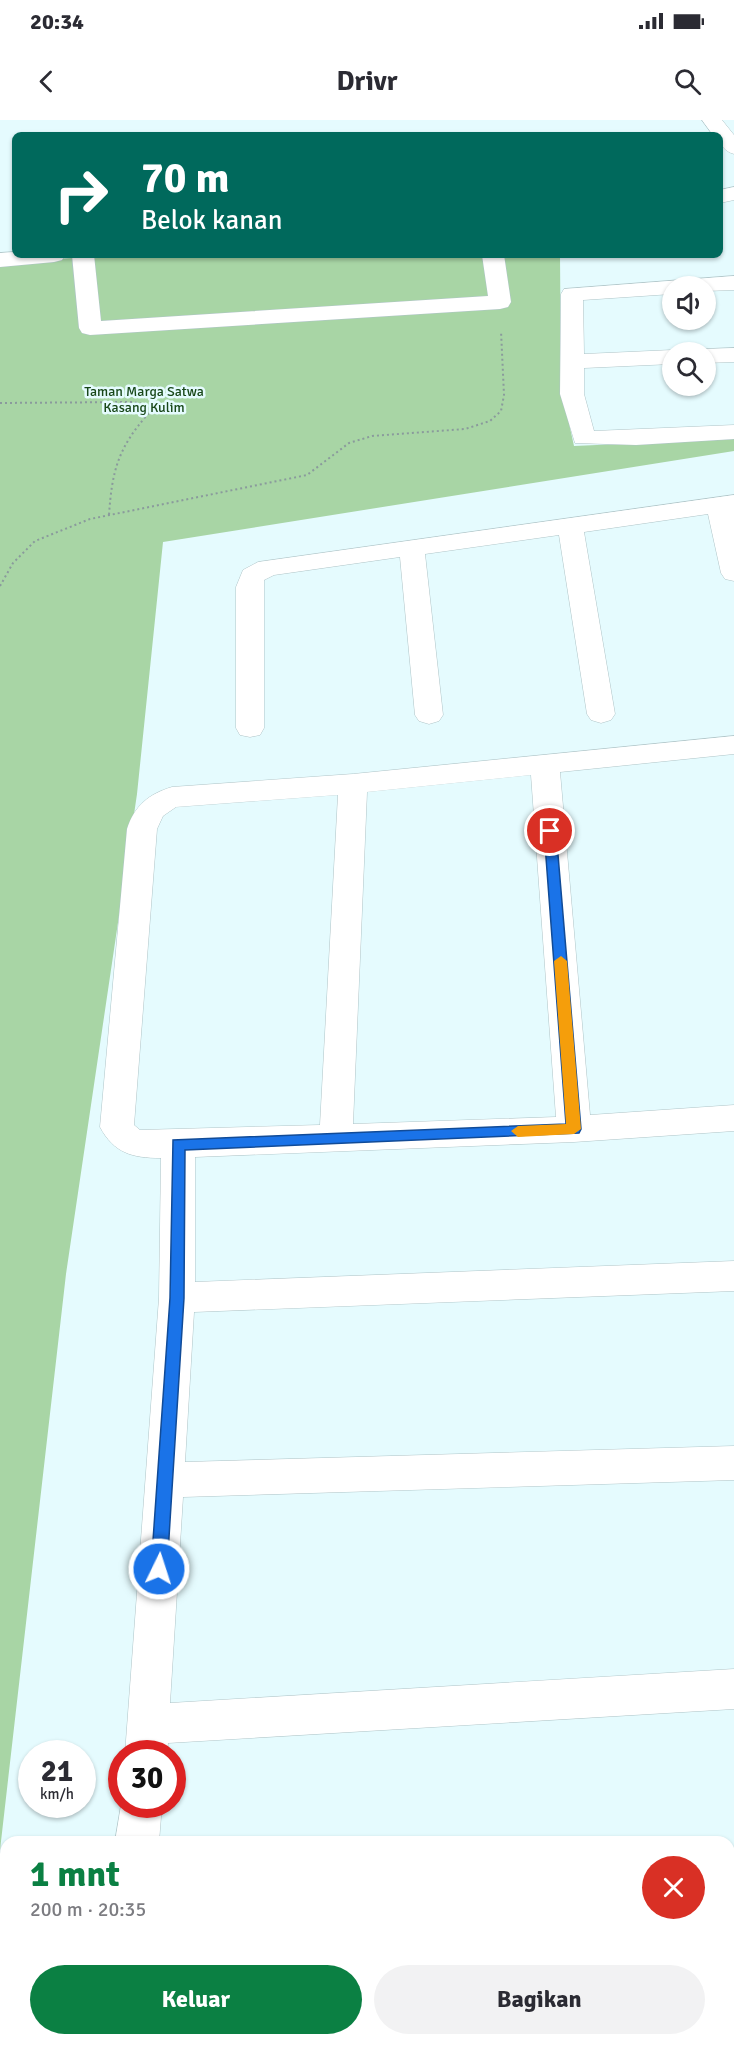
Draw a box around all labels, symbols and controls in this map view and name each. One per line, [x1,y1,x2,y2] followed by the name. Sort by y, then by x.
[30,8,84,35] text: 20:34
[30,65,63,98] icon: back
[337,65,397,98] text: Drivr
[671,65,704,98] icon: search
[141,153,230,204] text: 70 m
[42,156,120,234] icon: right
[141,204,282,237] text: Belok kanan
[662,276,716,396] map controls
[662,276,716,330] button: sound
[662,342,716,396] button: search
[84,383,204,416] park label: Taman Marga Satwa Kasang Kulim
[524,805,575,856] pin
[533,814,566,847] icon: arrive
[127,1537,191,1601] position arrow
[108,1740,186,1818] speed limit sign: 30
[41,1753,73,1790] text: 21
[40,1785,74,1803] text: km/h
[30,1852,120,1897] text: 1 mnt
[642,1856,705,1919] button: close
[30,1897,146,1922] text: 200 m · 20:35
[30,1965,362,2034] button: Keluar
[374,1965,705,2034] button: Bagikan

